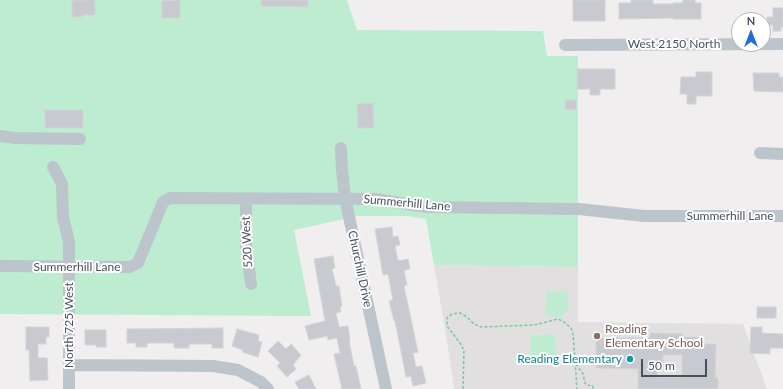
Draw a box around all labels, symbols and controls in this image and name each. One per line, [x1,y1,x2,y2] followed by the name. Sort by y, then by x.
[731,12,771,52] north arrow
[747,14,755,27] text: N
[628,37,720,51] street label: West 2150 North
[363,192,451,214] street label: Summerhill Lane
[687,209,773,223] street label: Summerhill Lane
[238,216,256,268] street label: 520 West
[345,229,375,309] street label: Churchill Drive
[34,260,120,274] street label: Summerhill Lane
[62,282,76,368] street label: North 725 West
[605,322,703,350] place label: Reading Elementary School
[592,331,602,341] marker: Reading Elementary School
[643,351,709,377] scale bar
[517,352,622,366] place label: Reading Elementary
[625,354,635,364] marker: Reading Elementary
[648,358,675,373] text: 50 m

